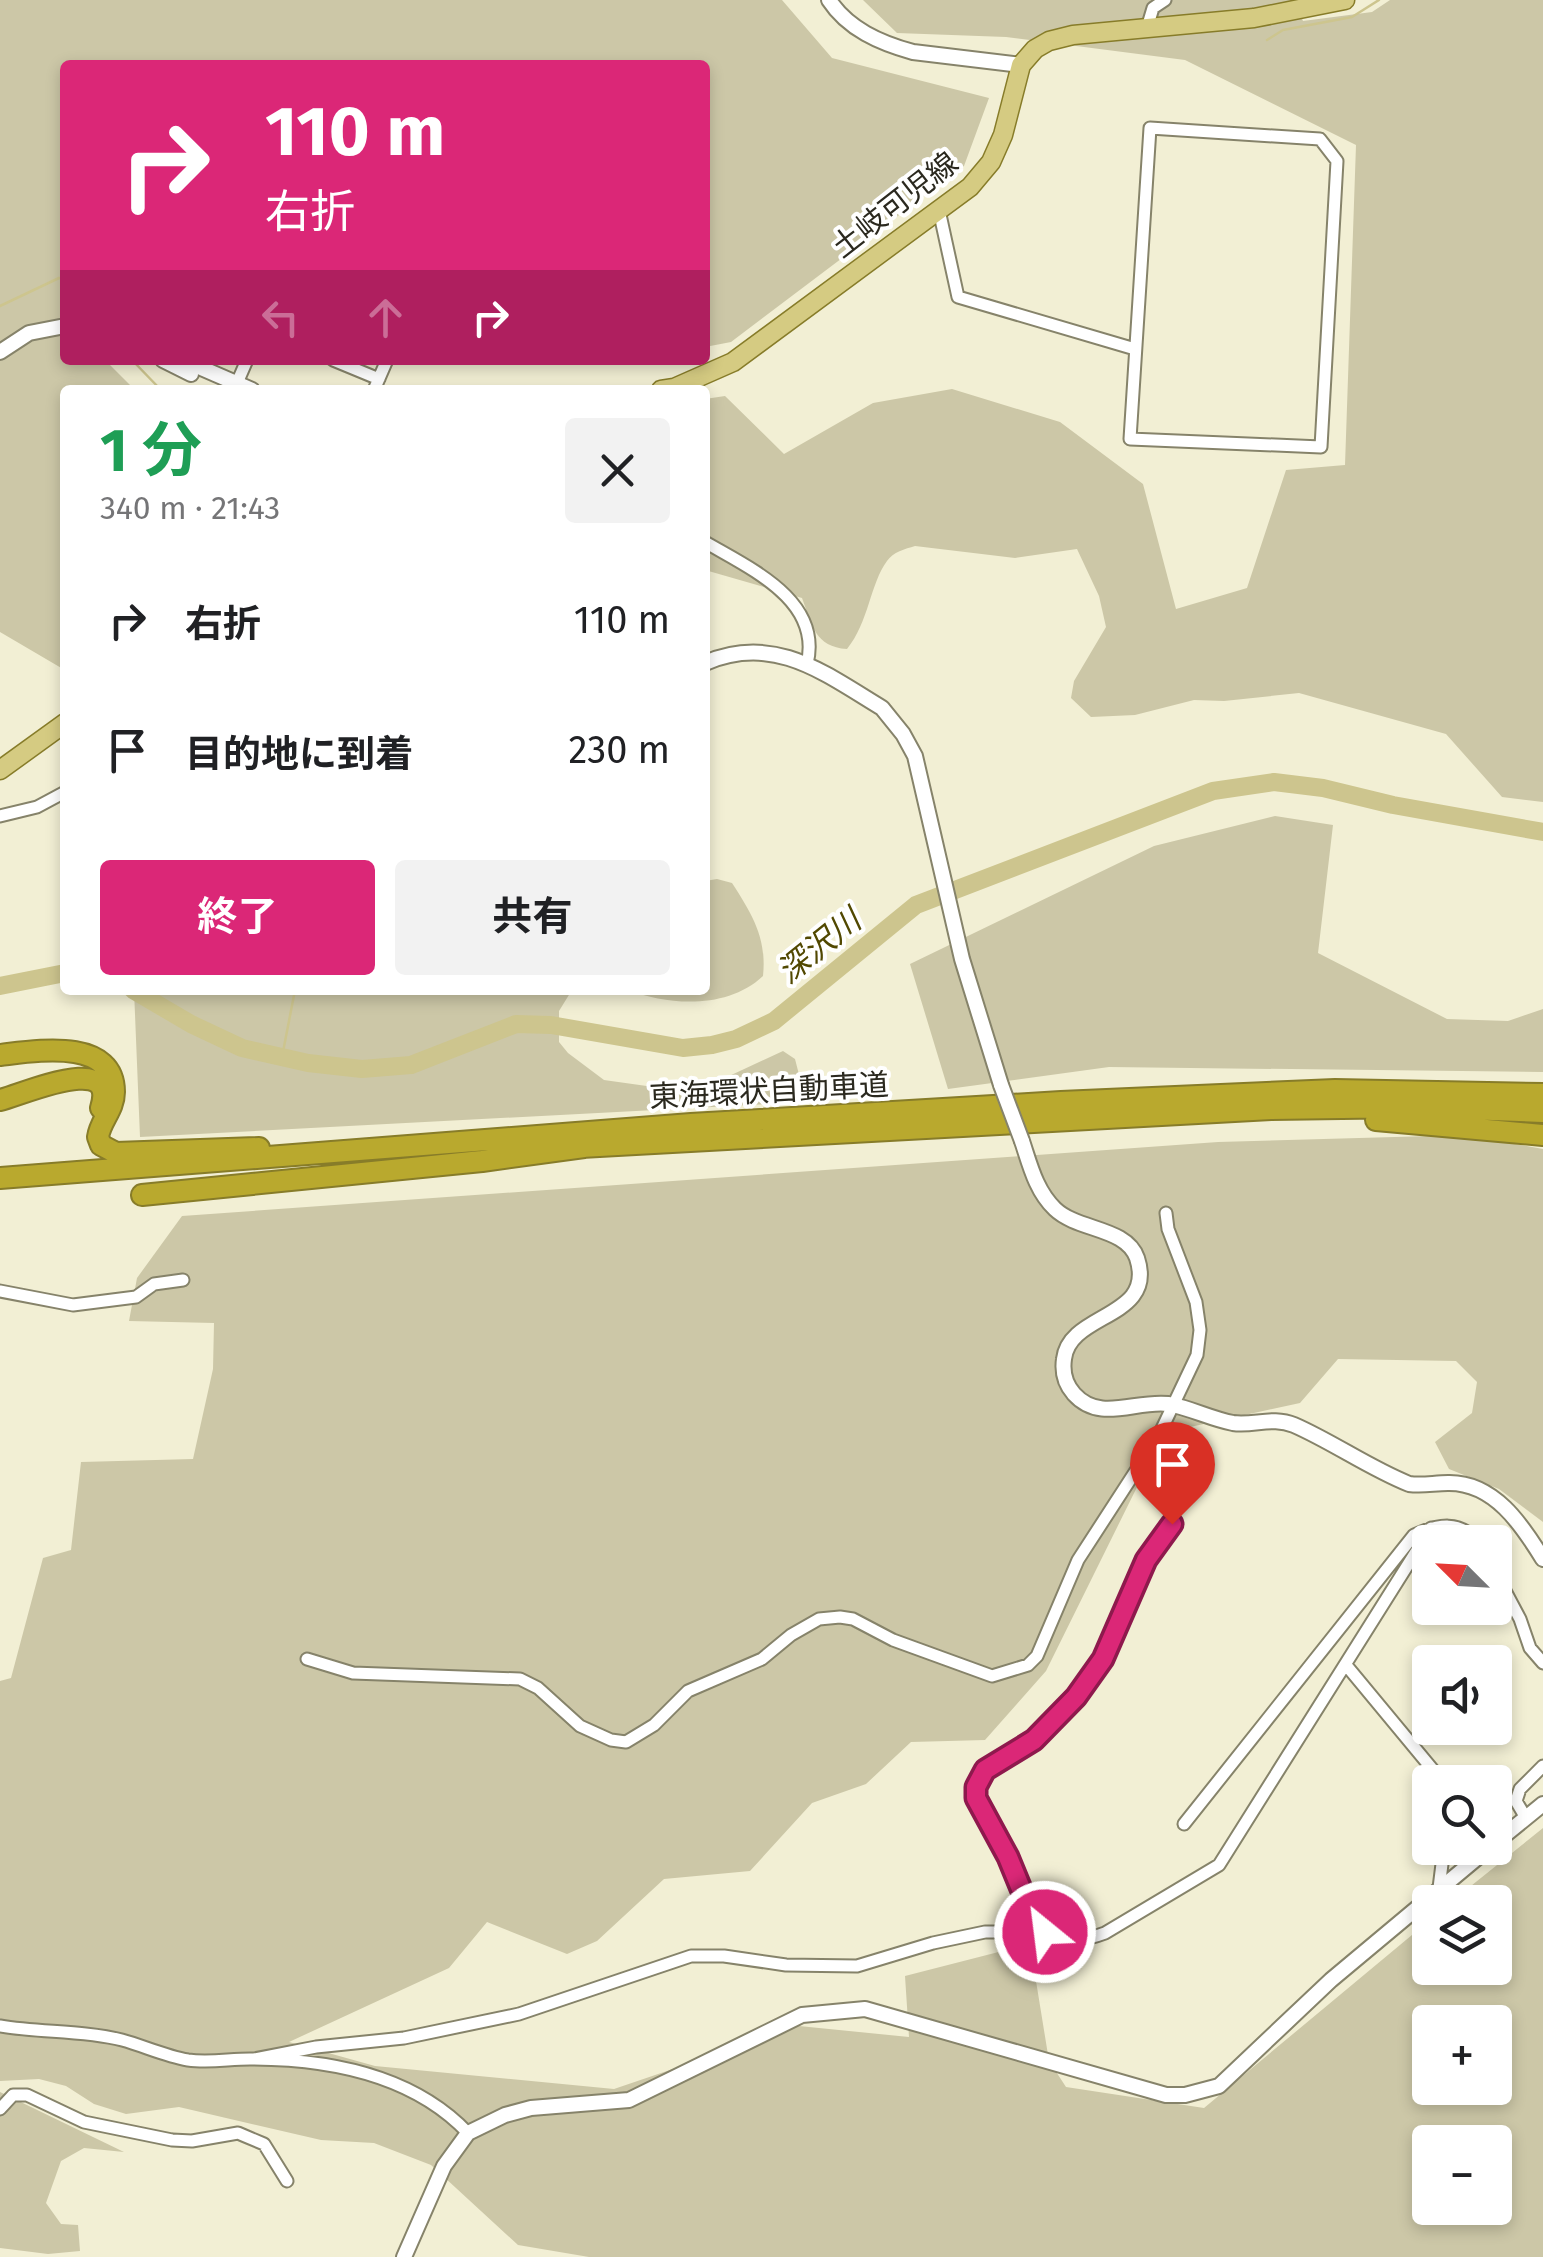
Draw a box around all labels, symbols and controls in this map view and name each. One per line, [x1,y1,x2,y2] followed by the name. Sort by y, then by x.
[265,90,445,174] text: 110 m
[100,100,230,230] icon: right
[825,145,965,265] street label: 土岐可児線
[265,185,355,239] text: 右折
[253,290,308,345] icon: left
[358,290,413,345] icon: ahead
[463,290,518,345] icon: right
[100,415,202,487] text: 1 分
[565,418,670,523] button: close
[100,489,280,527] text: 340 m · 21:43
[100,593,155,648] icon: right
[574,597,670,643] text: 110 m
[185,601,261,647] text: 右折
[100,723,155,778] icon: arrive
[569,727,670,773] text: 230 m
[185,731,413,777] text: 目的地に到着
[100,860,375,975] button: 終了
[395,860,670,975] button: 共有
[770,899,871,991] water label: 深沢川
[648,1067,890,1115] street label: 東海環状自動車道
[1130,1422,1215,1525] pin
[1145,1437,1200,1492] icon: arrive
[1412,1525,1512,1625] north arrow
[1412,1525,1512,2225] map controls
[1412,1645,1512,1745] button: sound
[1412,1765,1512,1865] button: search
[993,1880,1097,1984] position arrow
[1412,1885,1512,1985] button: layers
[1412,2005,1512,2105] button: +
[1412,2125,1512,2225] button: −

